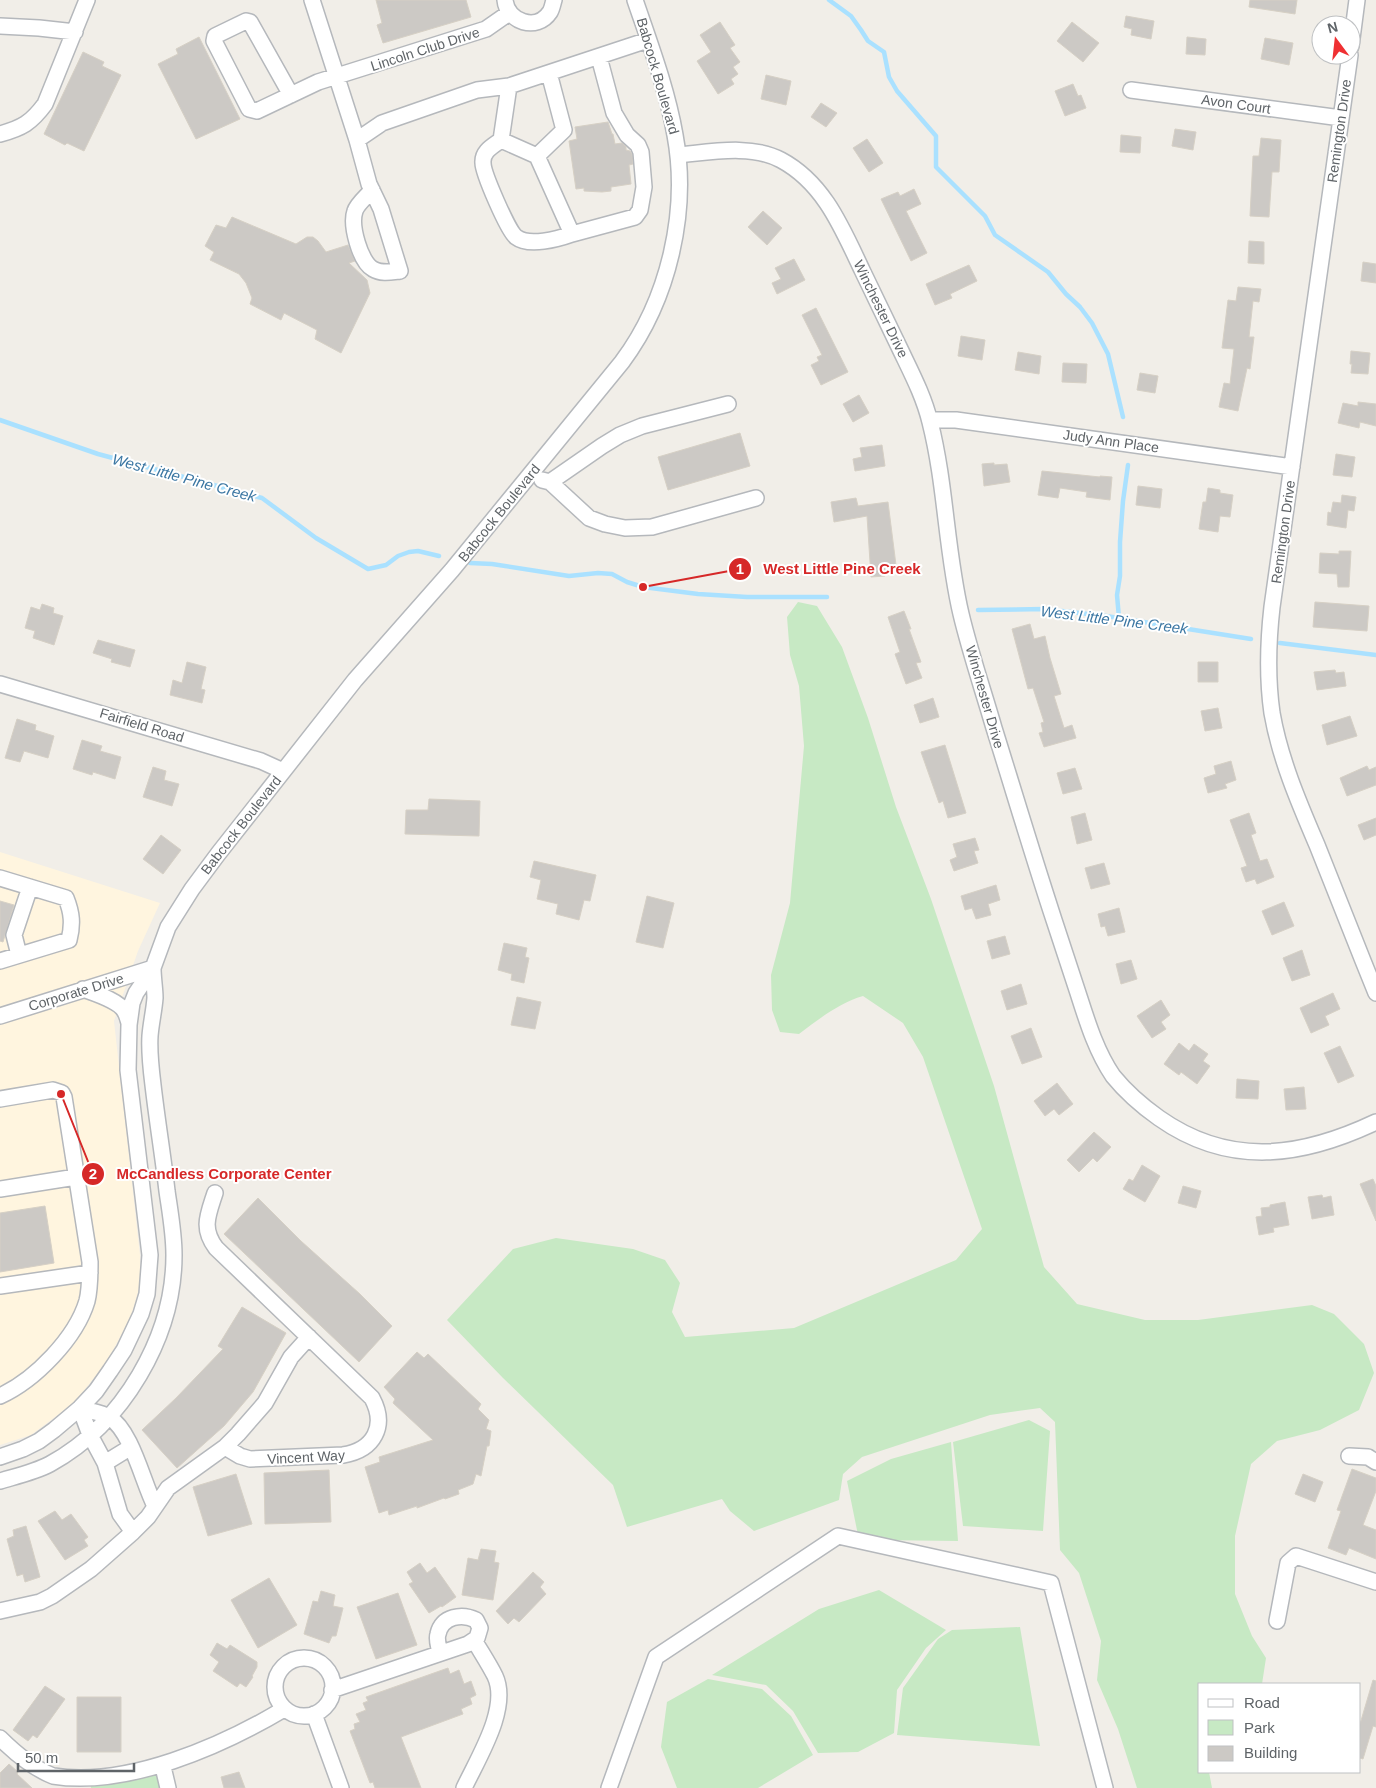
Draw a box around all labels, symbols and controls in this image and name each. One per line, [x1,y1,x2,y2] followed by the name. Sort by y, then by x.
[1311,15,1361,65] north arrow
[634,16,682,136] street label: Babcock Boulevard
[1326,18,1340,36] text: N
[369,24,482,74] street label: Lincoln Club Drive
[1324,78,1354,184] street label: Remington Drive
[1200,91,1272,117] street label: Avon Court
[850,258,912,361] street label: Winchester Drive
[1062,426,1160,456] street label: Judy Ann Place
[110,450,259,505] water label: West Little Pine Creek
[455,461,543,565] street label: Babcock Boulevard
[1268,479,1298,585] street label: Remington Drive
[728,554,930,584] callout: West Little Pine Creek
[736,560,744,577] text: 1
[763,560,921,577] text: West Little Pine Creek
[1040,602,1190,637] water label: West Little Pine Creek
[963,644,1007,751] street label: Winchester Drive
[98,705,186,745] street label: Fairfield Road
[198,773,284,877] street label: Babcock Boulevard
[26,970,126,1014] street label: Corporate Drive
[81,1159,341,1189] callout: McCandless Corporate Center
[89,1165,97,1182] text: 2
[116,1165,332,1182] text: McCandless Corporate Center
[267,1447,345,1467] street label: Vincent Way
[1198,1683,1361,1773] legend
[1244,1694,1280,1711] text: Road
[1244,1719,1275,1736] text: Park
[18,1740,134,1772] scale bar
[1244,1744,1297,1761] text: Building
[25,1749,58,1766] text: 50 m

